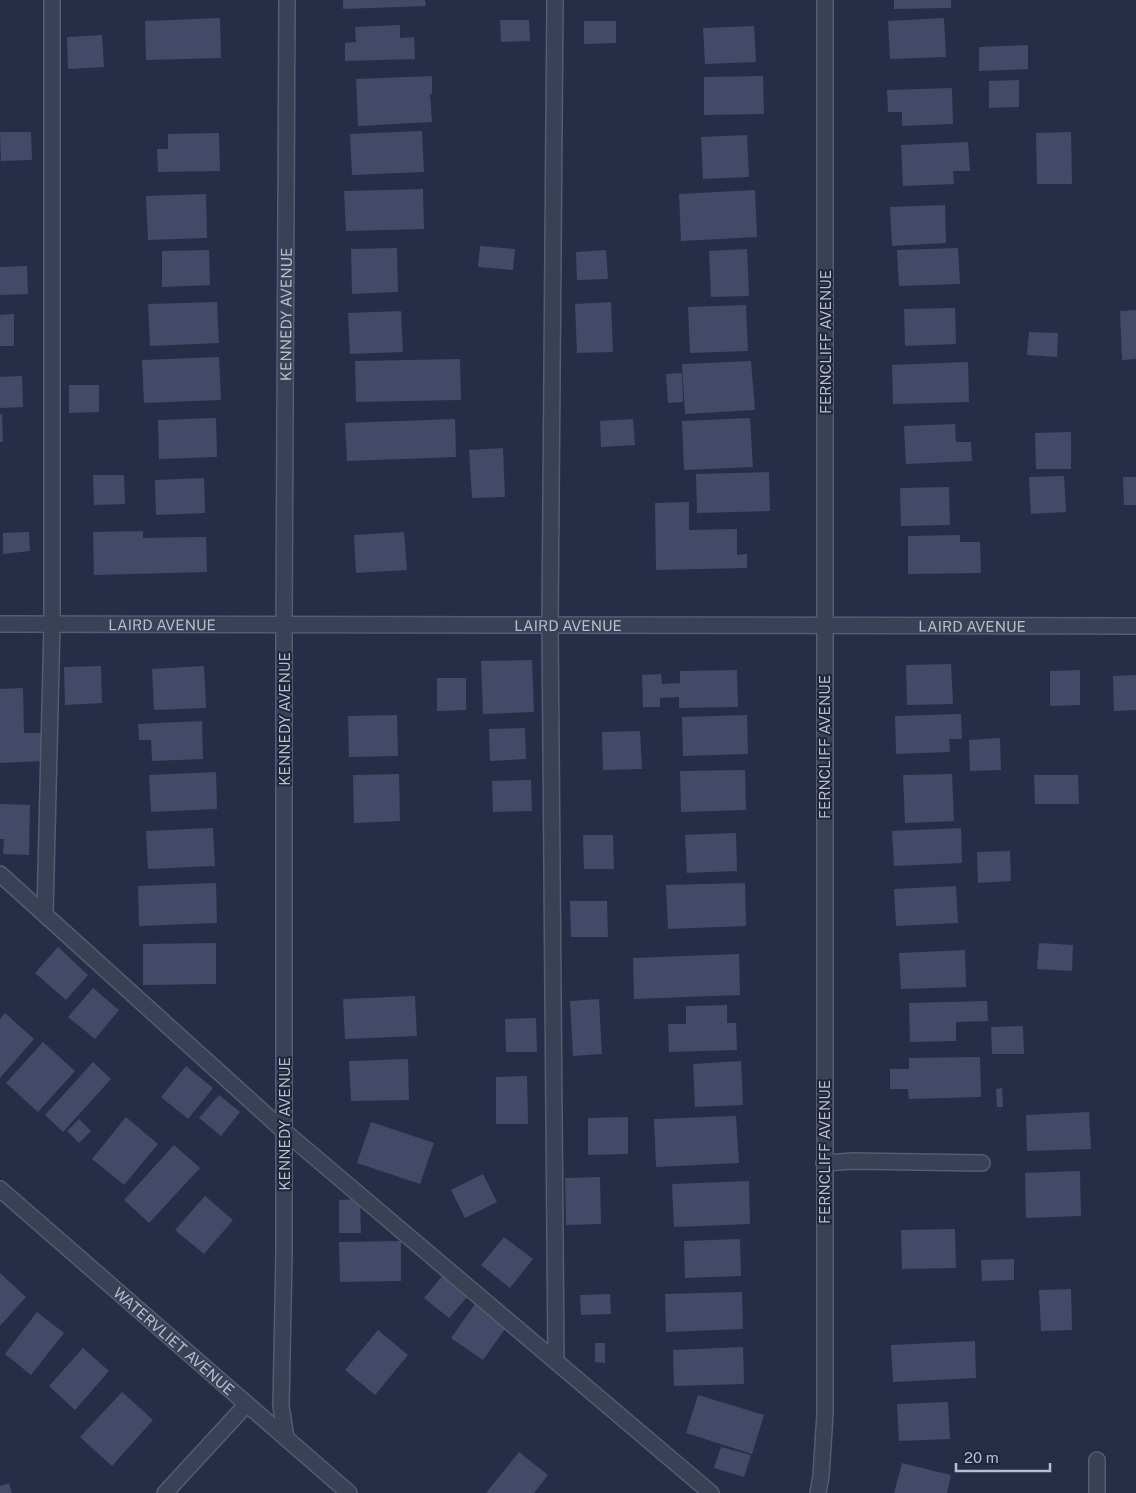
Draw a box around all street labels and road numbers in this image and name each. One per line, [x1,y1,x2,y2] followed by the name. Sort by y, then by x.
[277,248,294,381] street label: KENNEDY AVENUE
[817,270,834,414] street label: FERNCLIFF AVENUE
[108,616,216,633] street label: LAIRD AVENUE
[514,616,622,634] street label: LAIRD AVENUE
[918,617,1026,634] street label: LAIRD AVENUE
[276,652,293,786] street label: KENNEDY AVENUE
[816,675,833,819] street label: FERNCLIFF AVENUE
[276,1057,293,1191] street label: KENNEDY AVENUE
[816,1080,833,1224] street label: FERNCLIFF AVENUE
[110,1284,238,1398] street label: WATERVLIET AVENUE

